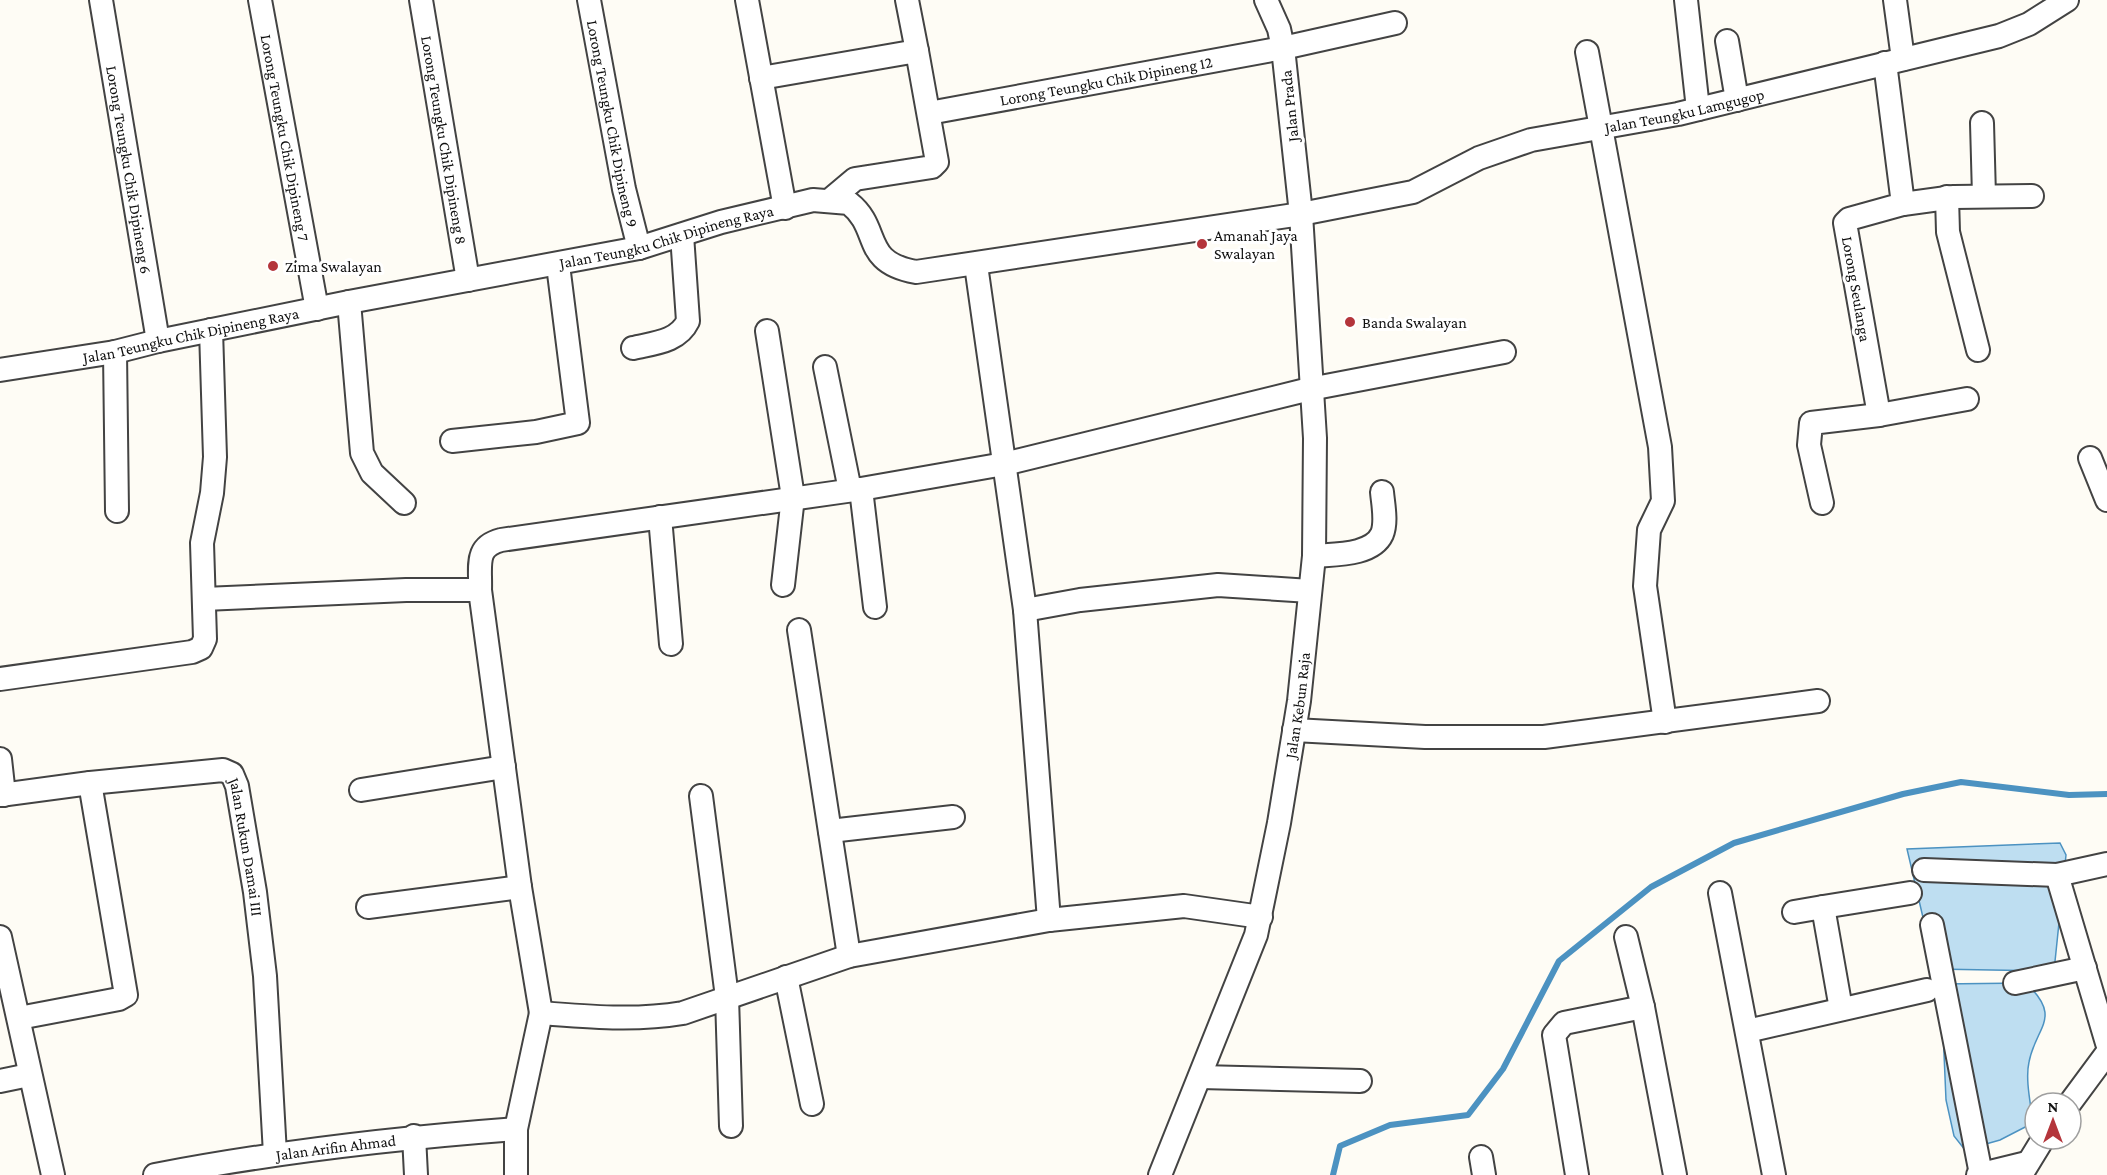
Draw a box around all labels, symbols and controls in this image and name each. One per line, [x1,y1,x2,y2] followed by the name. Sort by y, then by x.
[584,19,641,229] street label: Lorong Teungku Chik Dipineng 9
[257,33,312,243] street label: Lorong Teungku Chik Dipineng 7
[418,35,470,246] street label: Lorong Teungku Chik Dipineng 8
[999,53,1214,109] street label: Lorong Teungku Chik Dipineng 12
[103,64,155,275] street label: Lorong Teungku Chik Dipineng 6
[1277,69,1303,145] street label: Jalan Prada
[1601,85,1766,137] street label: Jalan Teungku Lamgugop
[556,202,776,273] street label: Jalan Teungku Chik Dipineng Raya
[1214,227,1298,263] place label: Amanah Jaya Swalayan
[1838,235,1874,344] street label: Lorong Seulanga
[1195,237,1209,251] marker: Amanah Jaya Swalayan
[285,258,382,276] place label: Zima Swalayan
[266,259,280,273] marker: Zima Swalayan
[80,304,301,367] street label: Jalan Teungku Chik Dipineng Raya
[1362,314,1467,332] place label: Banda Swalayan
[1343,315,1357,329] marker: Banda Swalayan
[1281,651,1313,762] street label: Jalan Kebun Raja
[224,773,266,917] street label: Jalan Rukun Damai III
[2023,1091,2083,1151] north arrow
[2048,1098,2059,1115] text: N
[273,1132,397,1165] street label: Jalan Arifin Ahmad

